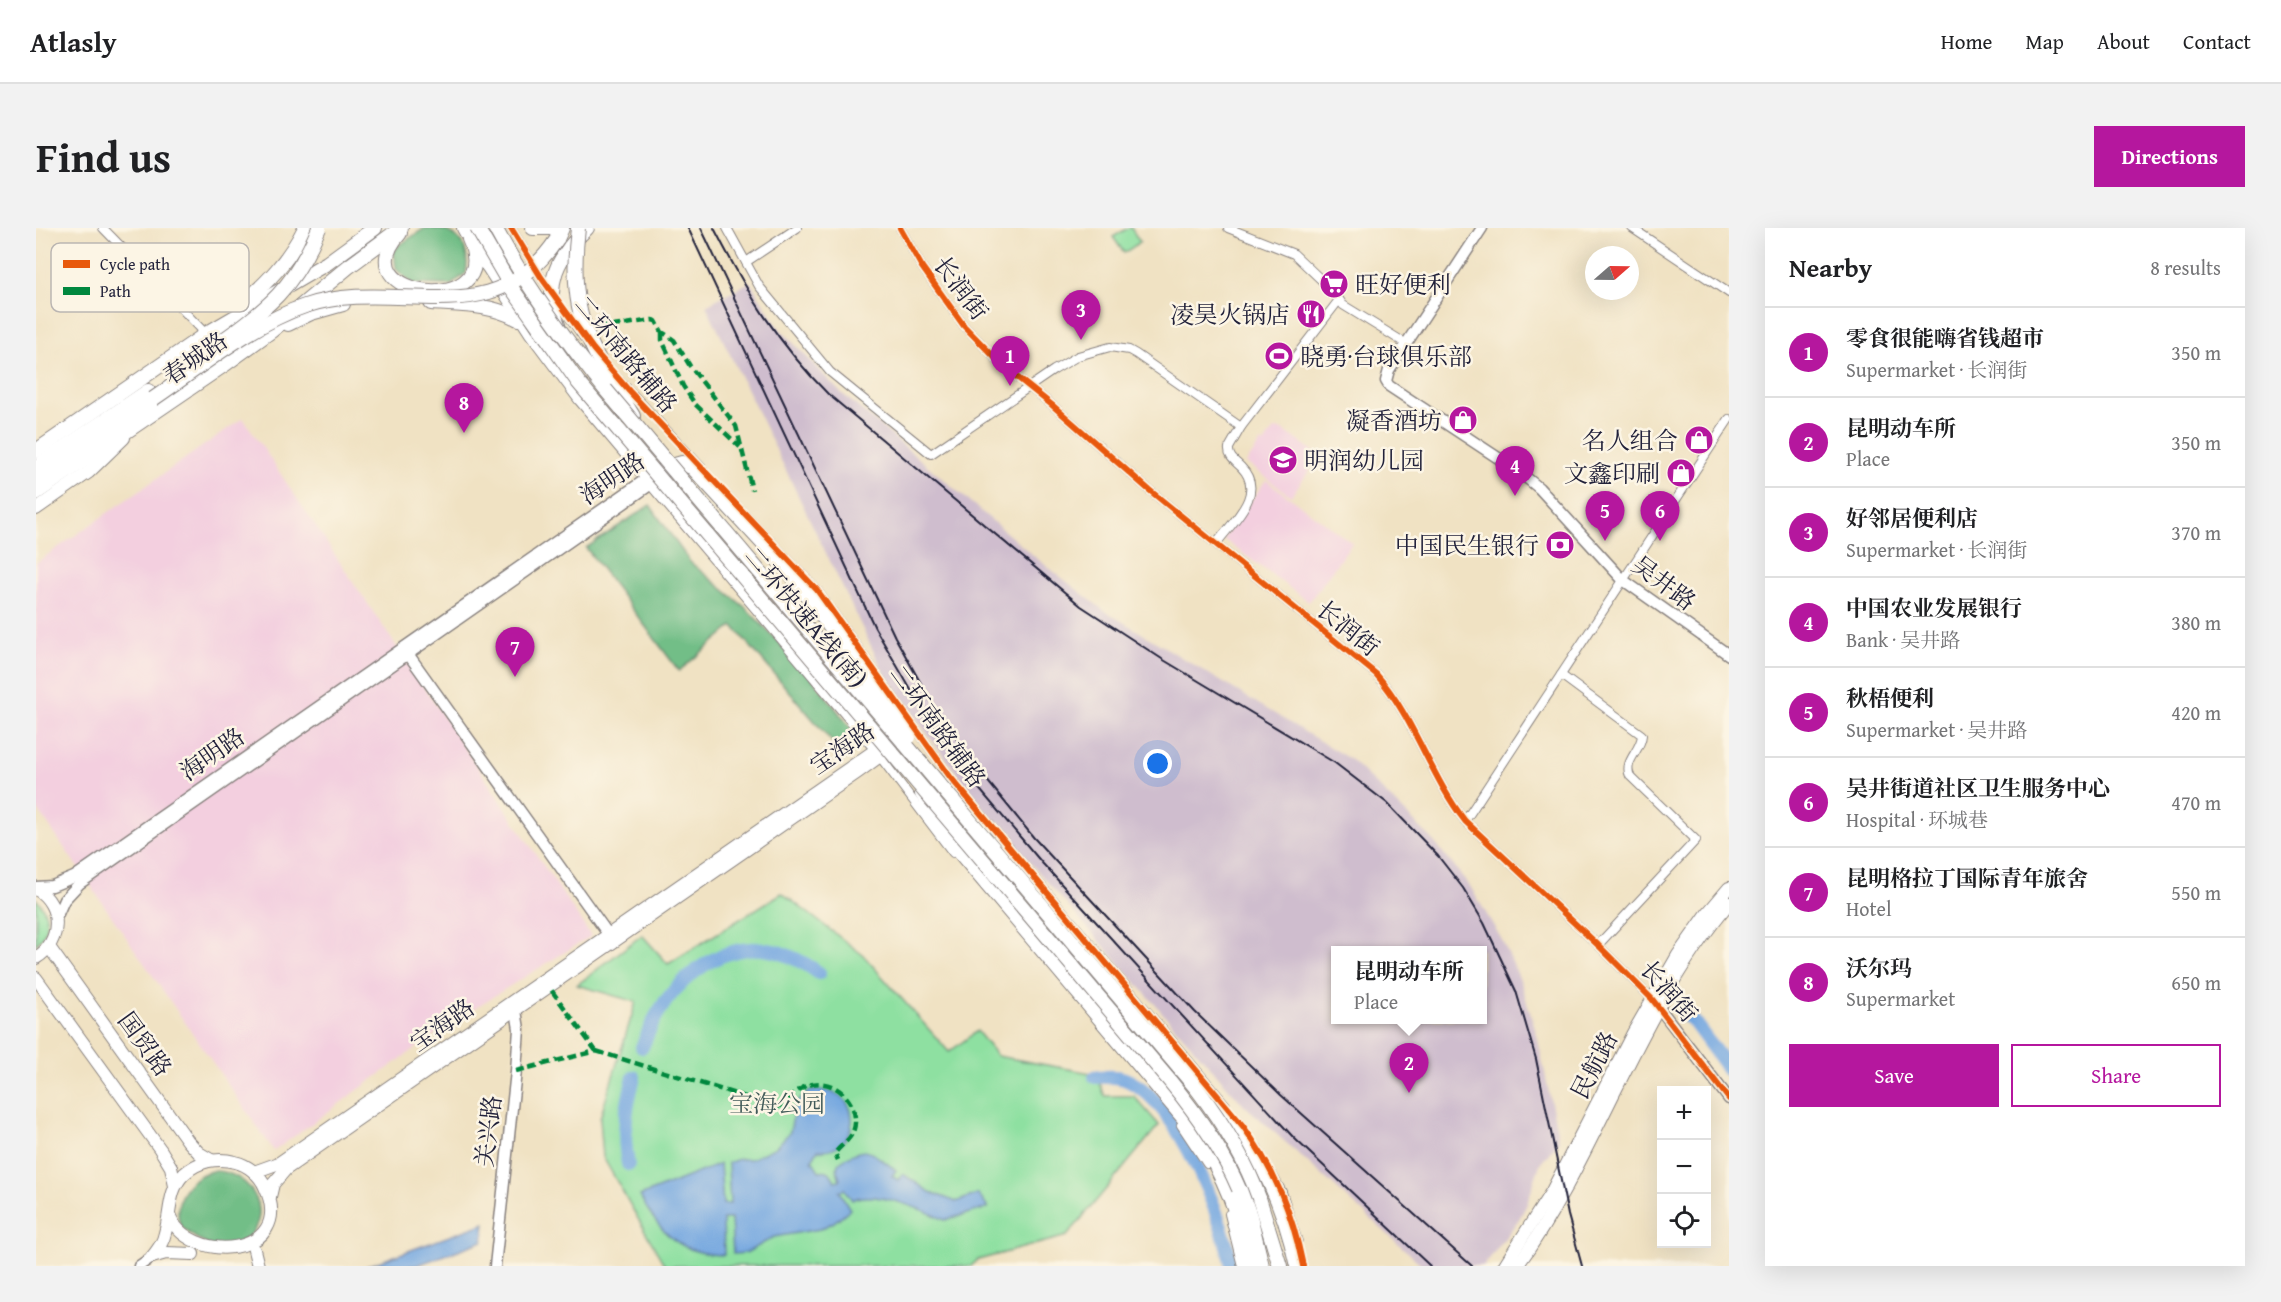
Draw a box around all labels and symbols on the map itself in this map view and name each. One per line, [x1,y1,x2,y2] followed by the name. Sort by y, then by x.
[51,243,249,312] legend
[1585,246,1639,300] north arrow
[925,249,997,327] street label: 长润街
[100,252,170,276] text: Cycle path
[1355,267,1451,302] place label: 旺好便利
[1318,268,1350,300] supermarket icon: 旺好便利
[100,279,131,303] text: Path
[566,288,686,420] street label: 二环南路辅路
[1062,291,1100,340] pin: 3
[1170,297,1290,332] place label: 凌昊火锅店
[1295,298,1327,330] restaurant icon: 凌昊火锅店
[155,323,235,393] street label: 春城路
[990,336,1030,386] pin: 1
[1300,339,1472,374] place label: 晓勇·台球俱乐部
[1263,340,1295,372] sports icon: 晓勇·台球俱乐部
[444,384,484,433] pin: 8
[1346,403,1442,438] place label: 凝香酒坊
[1447,404,1479,436] shop icon: 凝香酒坊
[1582,423,1678,458] place label: 名人组合
[1683,424,1715,456] shop icon: 名人组合
[572,443,652,513] street label: 海明路
[1304,443,1424,478] place label: 明润幼儿园
[1267,444,1299,476] school or university icon: 明润幼儿园
[1496,446,1534,496] pin: 4
[1564,456,1660,491] place label: 文鑫印刷
[1665,457,1697,489] shop icon: 文鑫印刷
[1586,492,1624,541] pin: 5
[1640,492,1680,541] pin: 6
[1395,528,1539,563] place label: 中国民生银行
[1544,529,1576,561] bank icon: 中国民生银行
[737,539,875,695] street label: 二环快速A线(南)
[1625,547,1703,619] street label: 吴井路
[1309,592,1387,664] street label: 长润街
[496,628,534,677] pin: 7
[882,657,994,795] street label: 二环南路辅路
[802,713,882,783] street label: 宝海路
[172,719,252,789] street label: 海明路
[1143,749,1172,778] your location
[1632,952,1706,1030] street label: 长润街
[402,990,482,1060] street label: 宝海路
[110,1005,180,1083] street label: 国贸路
[1562,1025,1626,1105] street label: 民航路
[1390,1044,1428,1093] pin: 2
[729,1086,825,1121] park label: 宝海公园
[466,1093,510,1169] street label: 关兴路

